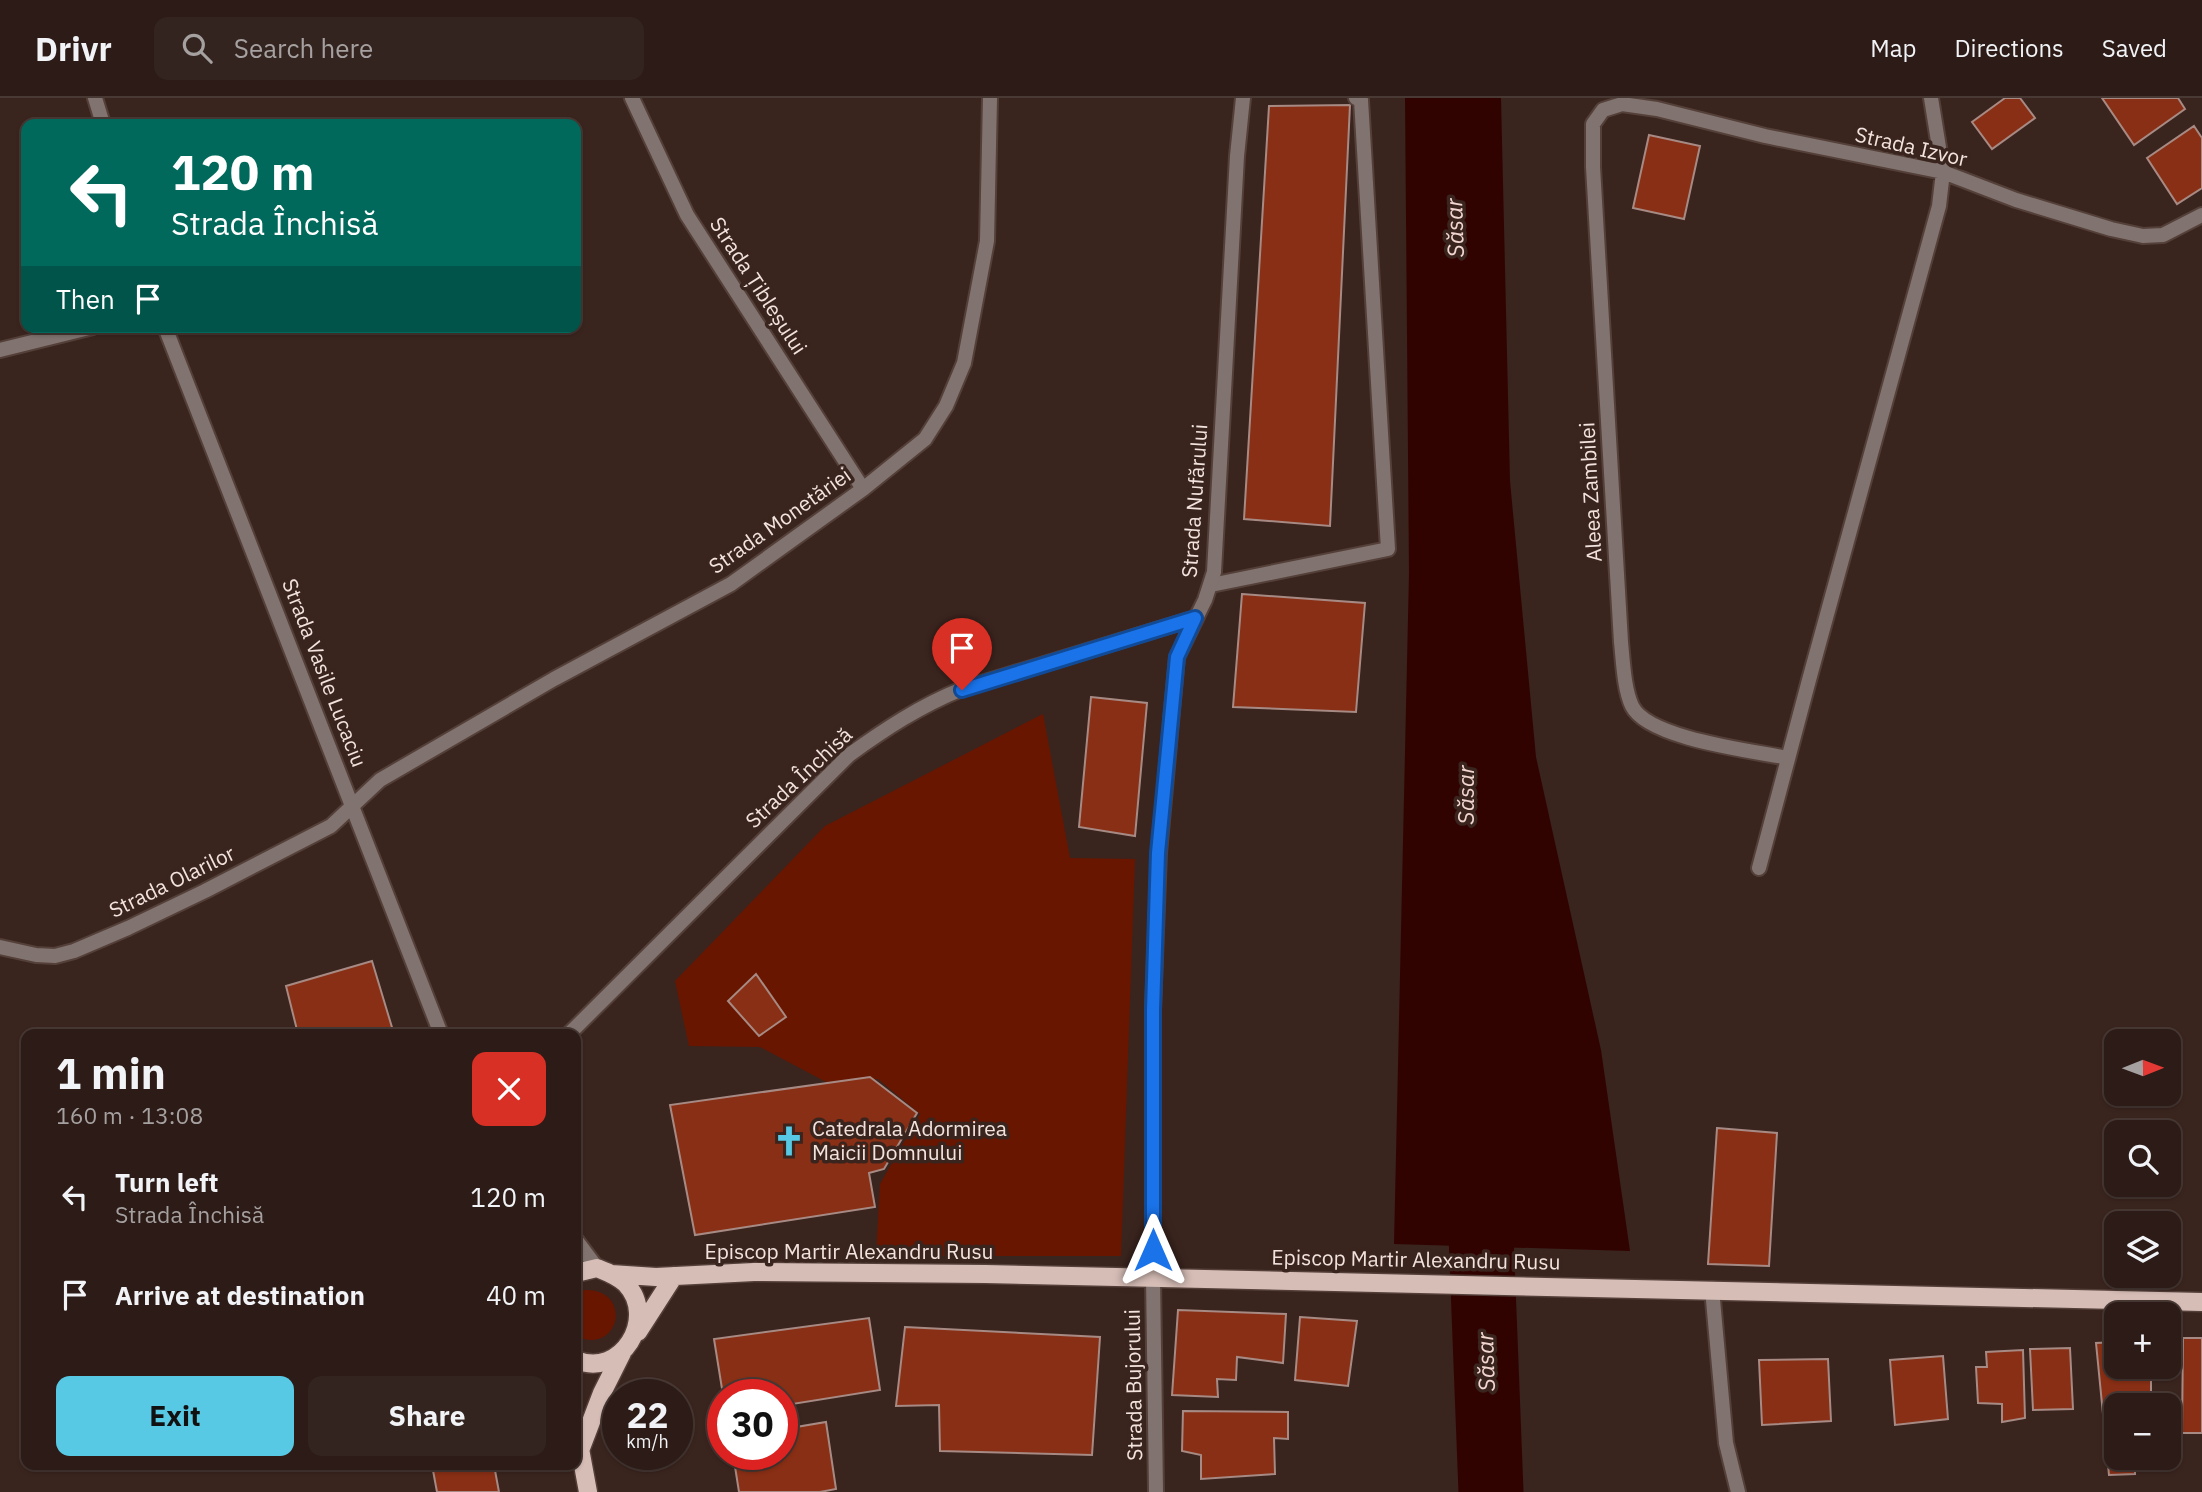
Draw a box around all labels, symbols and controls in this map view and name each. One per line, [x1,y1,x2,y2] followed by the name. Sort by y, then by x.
[154,17,644,80] search box
[35,27,112,70] text: Drivr
[178,29,216,67] icon: search
[234,31,373,65] text: Search here
[1870,32,1916,64] text: Map
[1954,32,2064,64] text: Directions
[2102,32,2167,64] text: Saved
[1852,120,1970,173] street label: Strada Izvor
[171,140,315,203] text: 120 m
[56,147,147,238] icon: left
[1438,197,1470,258] water label: Săsar
[171,202,379,244] text: Strada Închisă
[704,211,814,360] street label: Strada Țibleșului
[129,280,167,318] icon: arrive
[56,282,115,316] text: Then
[1572,421,1608,563] street label: Aleea Zambilei
[1175,423,1213,579] street label: Strada Nufărului
[703,461,856,580] street label: Strada Monetăriei
[276,574,374,771] street label: Strada Vasile Lucaciu
[932,618,992,690] pin
[943,629,981,667] icon: arrive
[739,721,858,834] street label: Strada Închisă
[1450,765,1480,825] water label: Săsar
[104,838,239,924] street label: Strada Olarilor
[2104,1029,2180,1106] north arrow
[2104,1029,2181,1470] map controls
[56,1046,166,1101] text: 1 min
[472,1052,546,1126] button: close
[56,1100,203,1130] text: 160 m · 13:08
[812,1114,1007,1166] place label: Catedrala Adormirea Maicii Domnului
[2104,1120,2181,1197] button: search
[772,1124,806,1158] church icon: Catedrala Adormirea Maicii Domnului
[115,1165,218,1199] text: Turn left
[56,1178,94,1216] icon: left
[470,1180,546,1214] text: 120 m
[115,1199,264,1229] text: Strada Închisă
[2104,1211,2181,1288] button: layers
[1116,1213,1190,1287] position arrow
[704,1237,994,1265] street label: Episcop Martir Alexandru Rusu
[1271,1242,1561,1276] street label: Episcop Martir Alexandru Rusu
[56,1276,94,1314] icon: arrive
[115,1278,365,1312] text: Arrive at destination
[486,1278,546,1312] text: 40 m
[2104,1302,2181,1379] button: +
[1118,1309,1148,1461] street label: Strada Bujorului
[1469,1331,1501,1392] water label: Săsar
[56,1376,294,1456] button: Exit
[308,1376,546,1456] button: Share
[707,1379,798,1470] speed limit sign: 30
[626,1392,669,1438] text: 22
[2104,1393,2181,1470] button: −
[626,1430,669,1453] text: km/h

